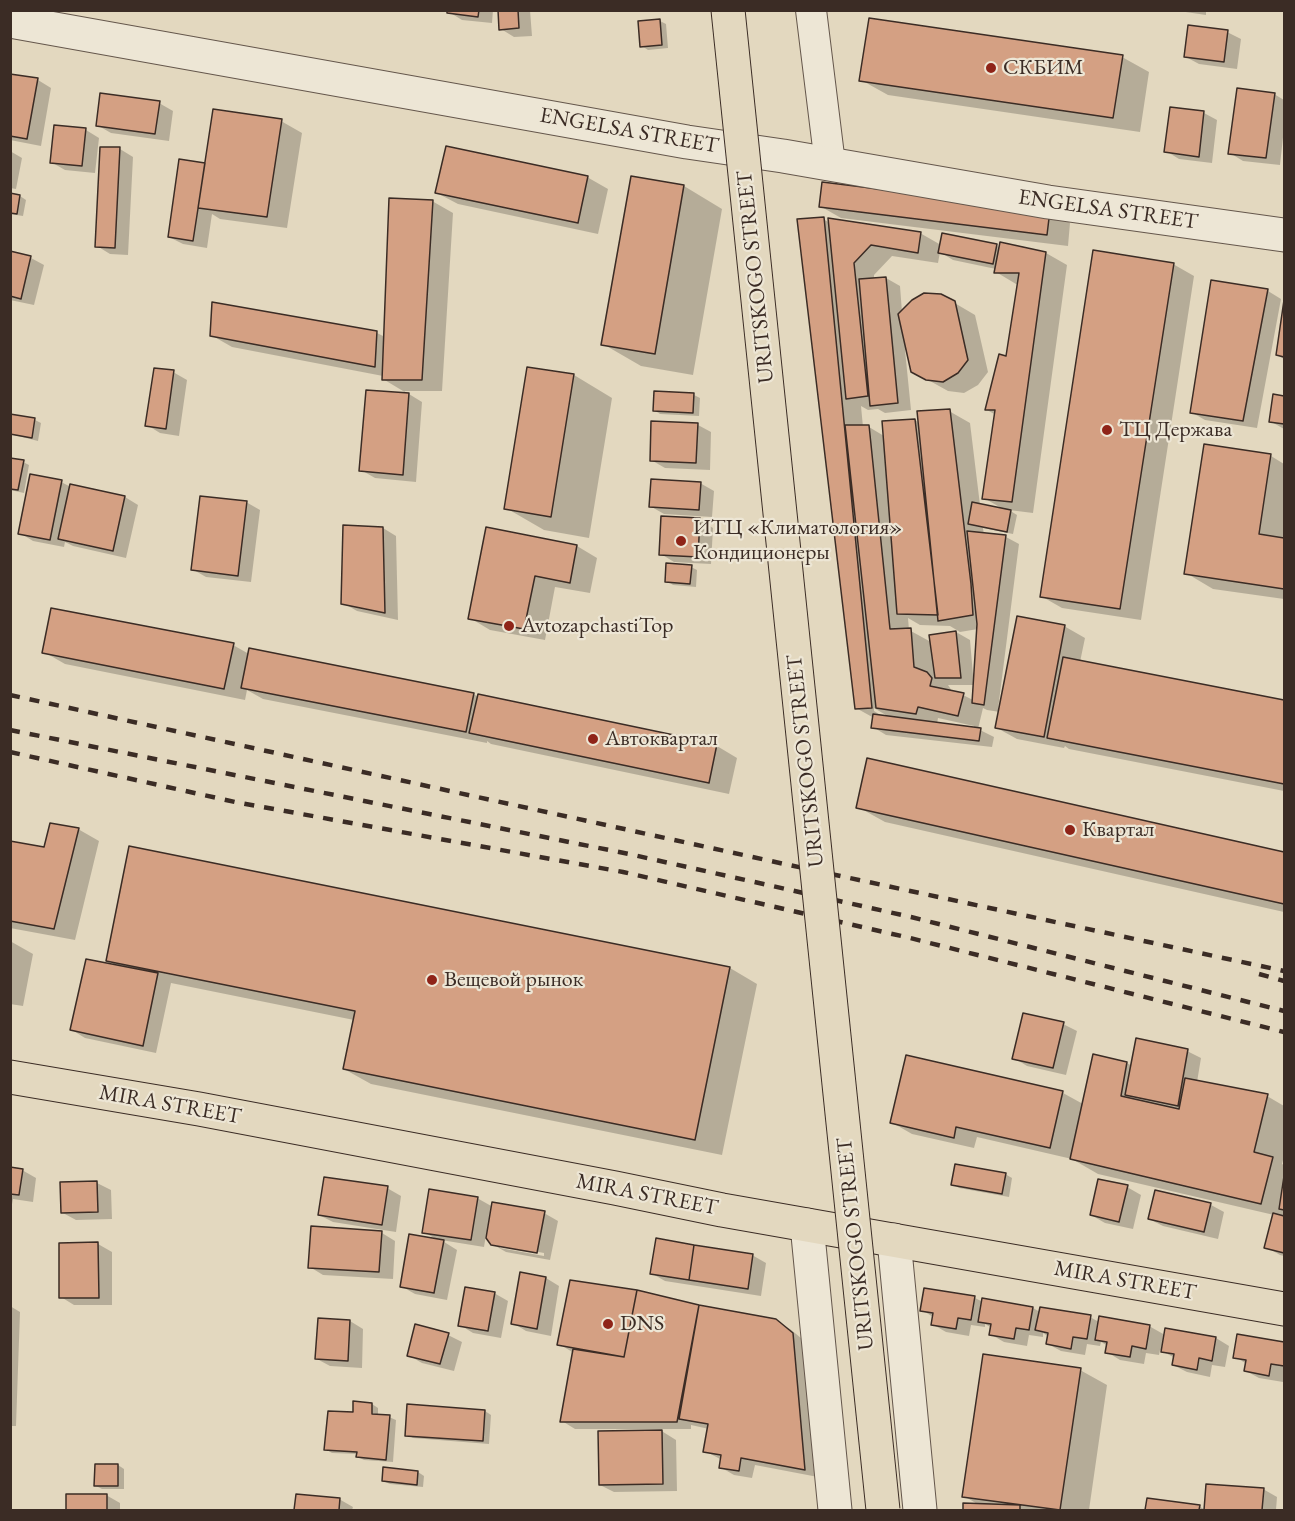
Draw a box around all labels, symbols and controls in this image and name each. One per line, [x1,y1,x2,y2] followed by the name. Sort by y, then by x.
[1003,55,1084,81] place label: СКБИМ
[984,61,998,75] marker: СКБИМ
[537,102,721,160] street label: ENGELSA STREET
[732,169,780,385] street label: URITSKOGO STREET
[1016,184,1200,236] street label: ENGELSA STREET
[1119,417,1232,443] place label: ТЦ Держава
[1100,423,1114,437] marker: ТЦ Держава
[693,515,902,566] place label: ИТЦ «Климатология» Кондиционеры
[674,534,688,548] marker: ИТЦ «Климатология» Кондиционеры
[521,613,673,639] place label: AvtozapchastiTop
[502,619,516,633] marker: AvtozapchastiTop
[782,653,830,869] street label: URITSKOGO STREET
[605,726,718,752] place label: Автоквартал
[586,732,600,746] marker: Автоквартал
[1082,817,1154,843] place label: Квартал
[1063,823,1077,837] marker: Квартал
[444,967,583,993] place label: Вещевой рынок
[425,973,439,987] marker: Вещевой рынок
[97,1080,243,1130] street label: MIRA STREET
[832,1136,880,1352] street label: URITSKOGO STREET
[574,1168,720,1222] street label: MIRA STREET
[1052,1256,1198,1306] street label: MIRA STREET
[620,1311,664,1337] place label: DNS
[601,1317,615,1331] marker: DNS

